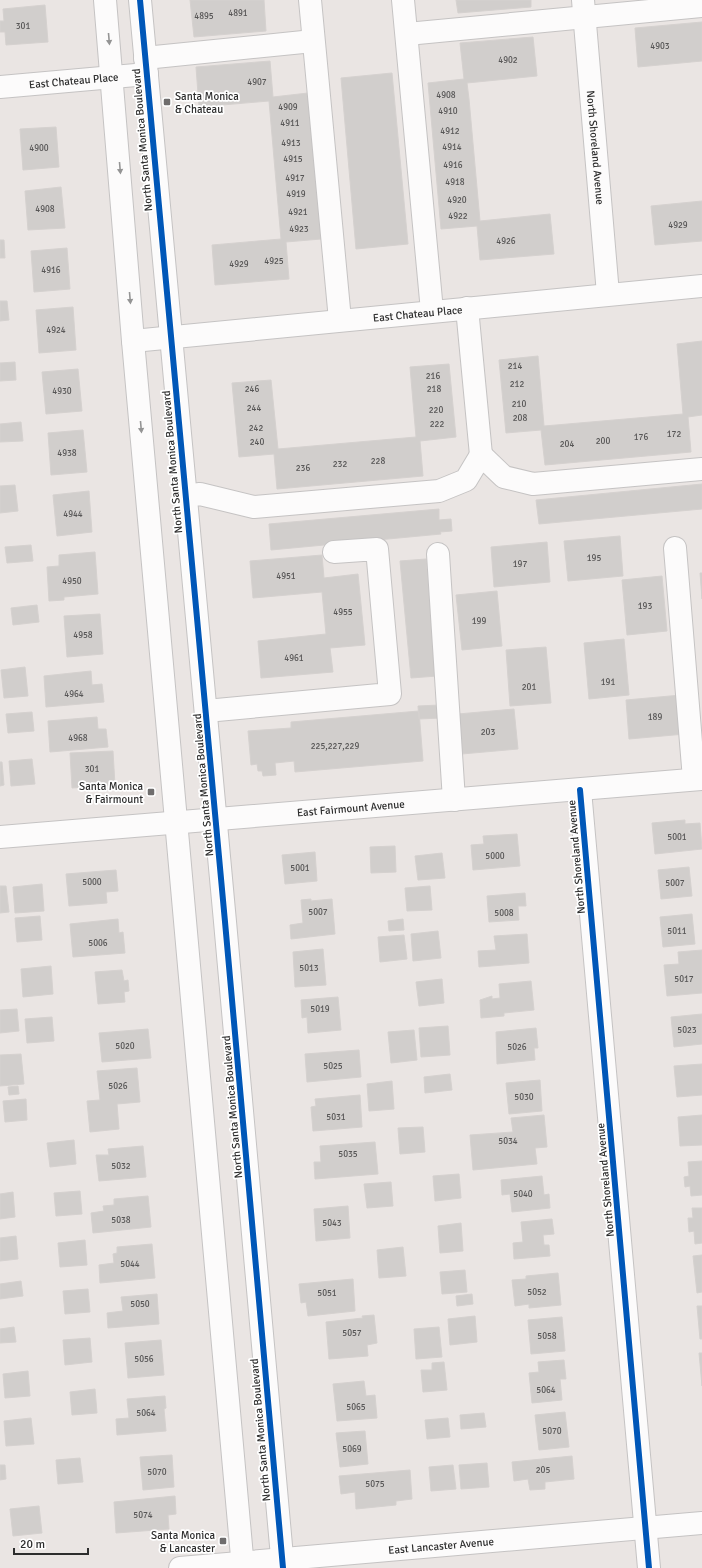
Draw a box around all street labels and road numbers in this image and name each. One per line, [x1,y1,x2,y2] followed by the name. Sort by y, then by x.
[130,68,155,212] street label: North Santa Monica Boulevard
[28,71,119,91] street label: East Chateau Place
[584,90,606,205] street label: North Shoreland Avenue
[372,303,463,325] street label: East Chateau Place
[160,390,185,534] street label: North Santa Monica Boulevard
[191,713,216,857] street label: North Santa Monica Boulevard
[296,798,405,819] street label: East Fairmount Avenue
[565,799,588,915] street label: North Shoreland Avenue
[220,1035,245,1179] street label: North Santa Monica Boulevard
[594,1122,617,1238] street label: North Shoreland Avenue
[248,1358,273,1502] street label: North Santa Monica Boulevard
[388,1535,494,1557] street label: East Lancaster Avenue

